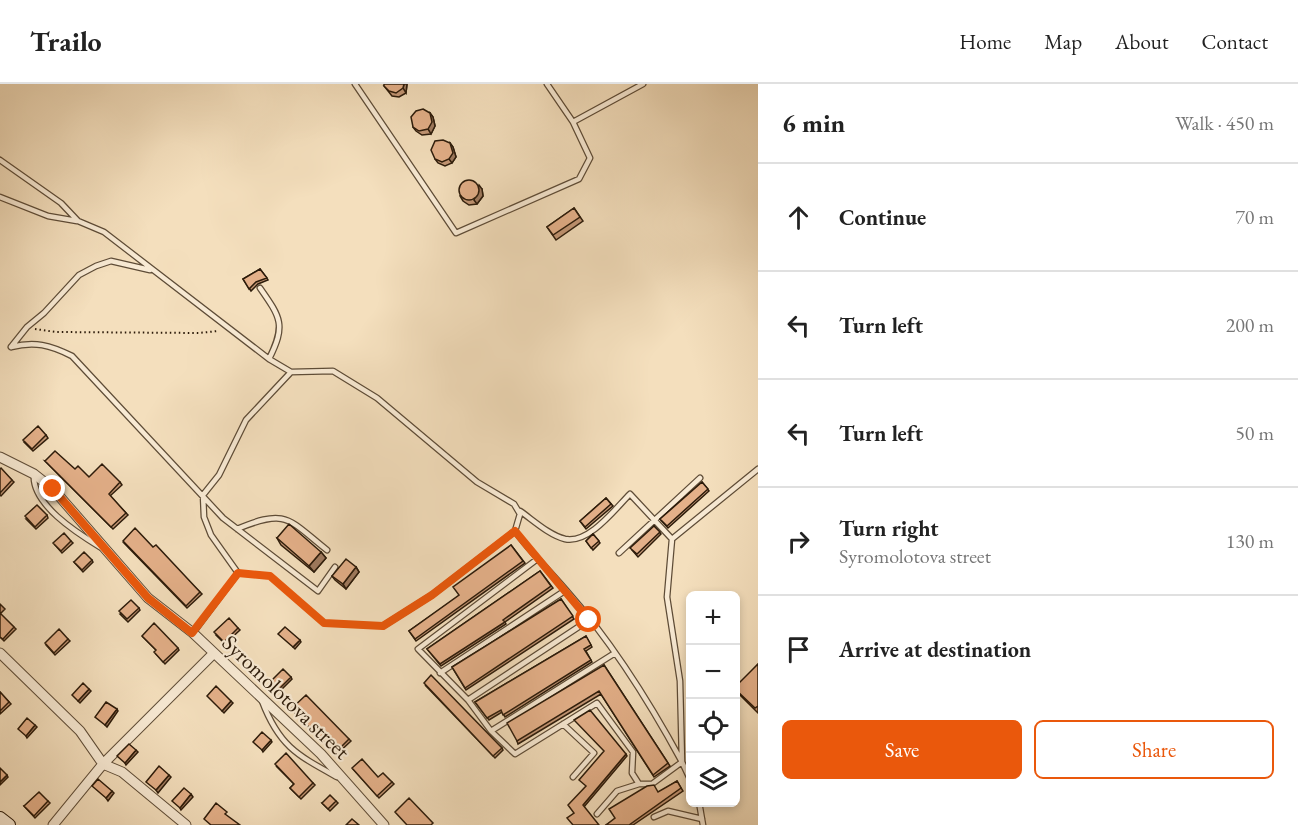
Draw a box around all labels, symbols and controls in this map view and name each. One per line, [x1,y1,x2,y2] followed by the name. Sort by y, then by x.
[30,23,102,59] text: Trailo
[959,28,1011,55] text: Home
[1044,28,1082,55] text: Map
[1115,28,1168,55] text: About
[1201,28,1268,55] text: Contact
[782,106,845,140] text: 6 min
[1175,110,1274,136] text: Walk · 450 m
[782,201,815,234] icon: ahead
[839,203,926,232] text: Continue
[1235,204,1274,230] text: 70 m
[782,309,815,342] icon: left
[839,311,923,340] text: Turn left
[1226,312,1274,338] text: 200 m
[782,417,815,450] icon: left
[839,419,923,448] text: Turn left
[1235,420,1274,446] text: 50 m
[39,475,65,501] route end
[839,514,938,543] text: Turn right
[782,525,815,558] icon: right
[1226,528,1274,554] text: 130 m
[839,543,991,569] text: Syromolotova street
[686,591,740,807] map controls
[686,591,740,645] button: +
[575,606,601,632] route start
[216,629,356,766] street label: Syromolotova street
[782,633,815,666] icon: arrive
[839,635,1031,664] text: Arrive at destination
[686,645,740,699] button: −
[686,699,740,753] button: locate
[782,720,1022,779] button: Save
[1034,720,1274,779] button: Share
[686,753,740,807] button: layers

